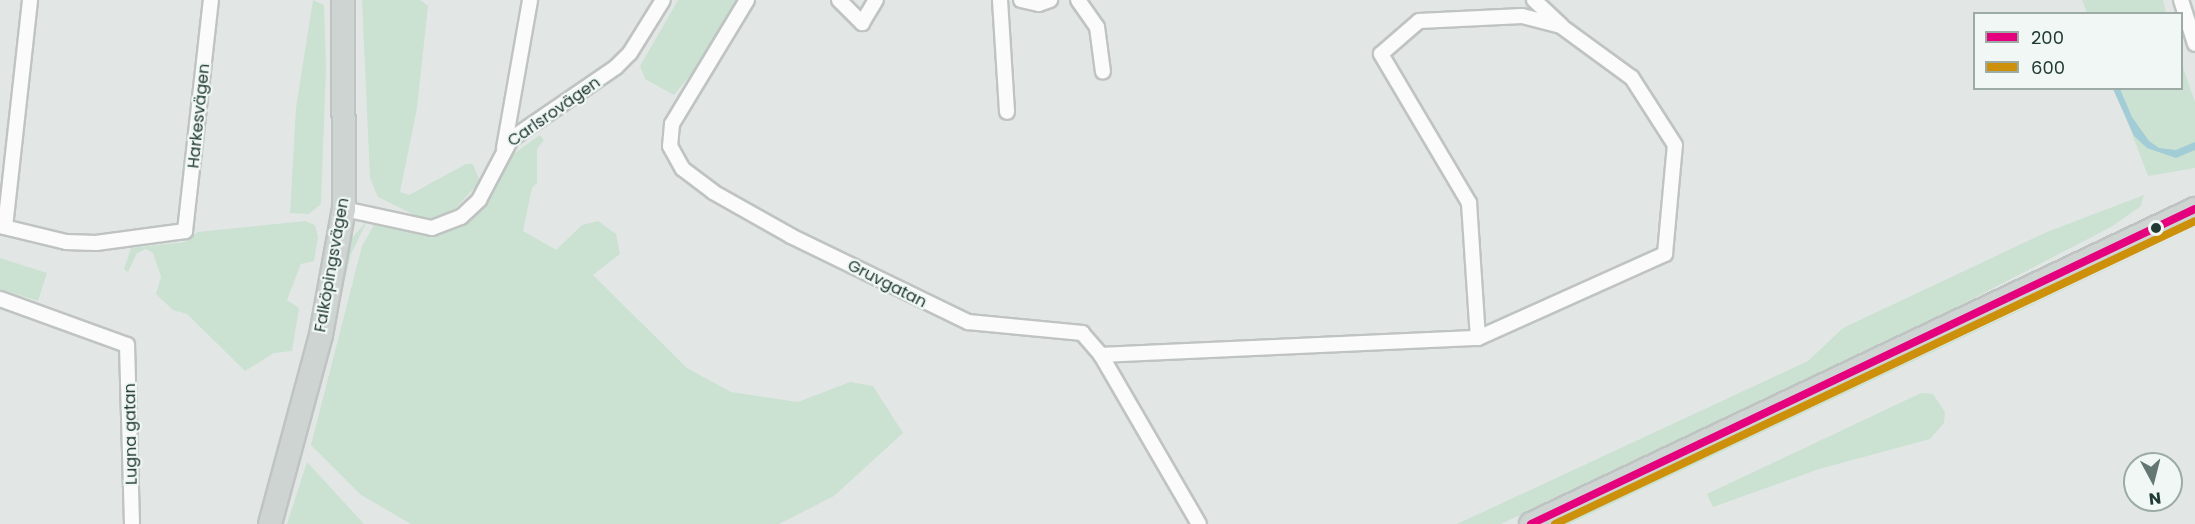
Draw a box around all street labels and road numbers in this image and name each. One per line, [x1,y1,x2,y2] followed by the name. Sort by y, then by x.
[184,63,214,169] street label: Harkesvägen
[504,73,604,151] street label: Carlsrovägen
[311,196,353,334] street label: Falköpingsvägen
[844,256,930,312] street label: Gruvgatan
[121,383,141,485] street label: Lugna gatan

